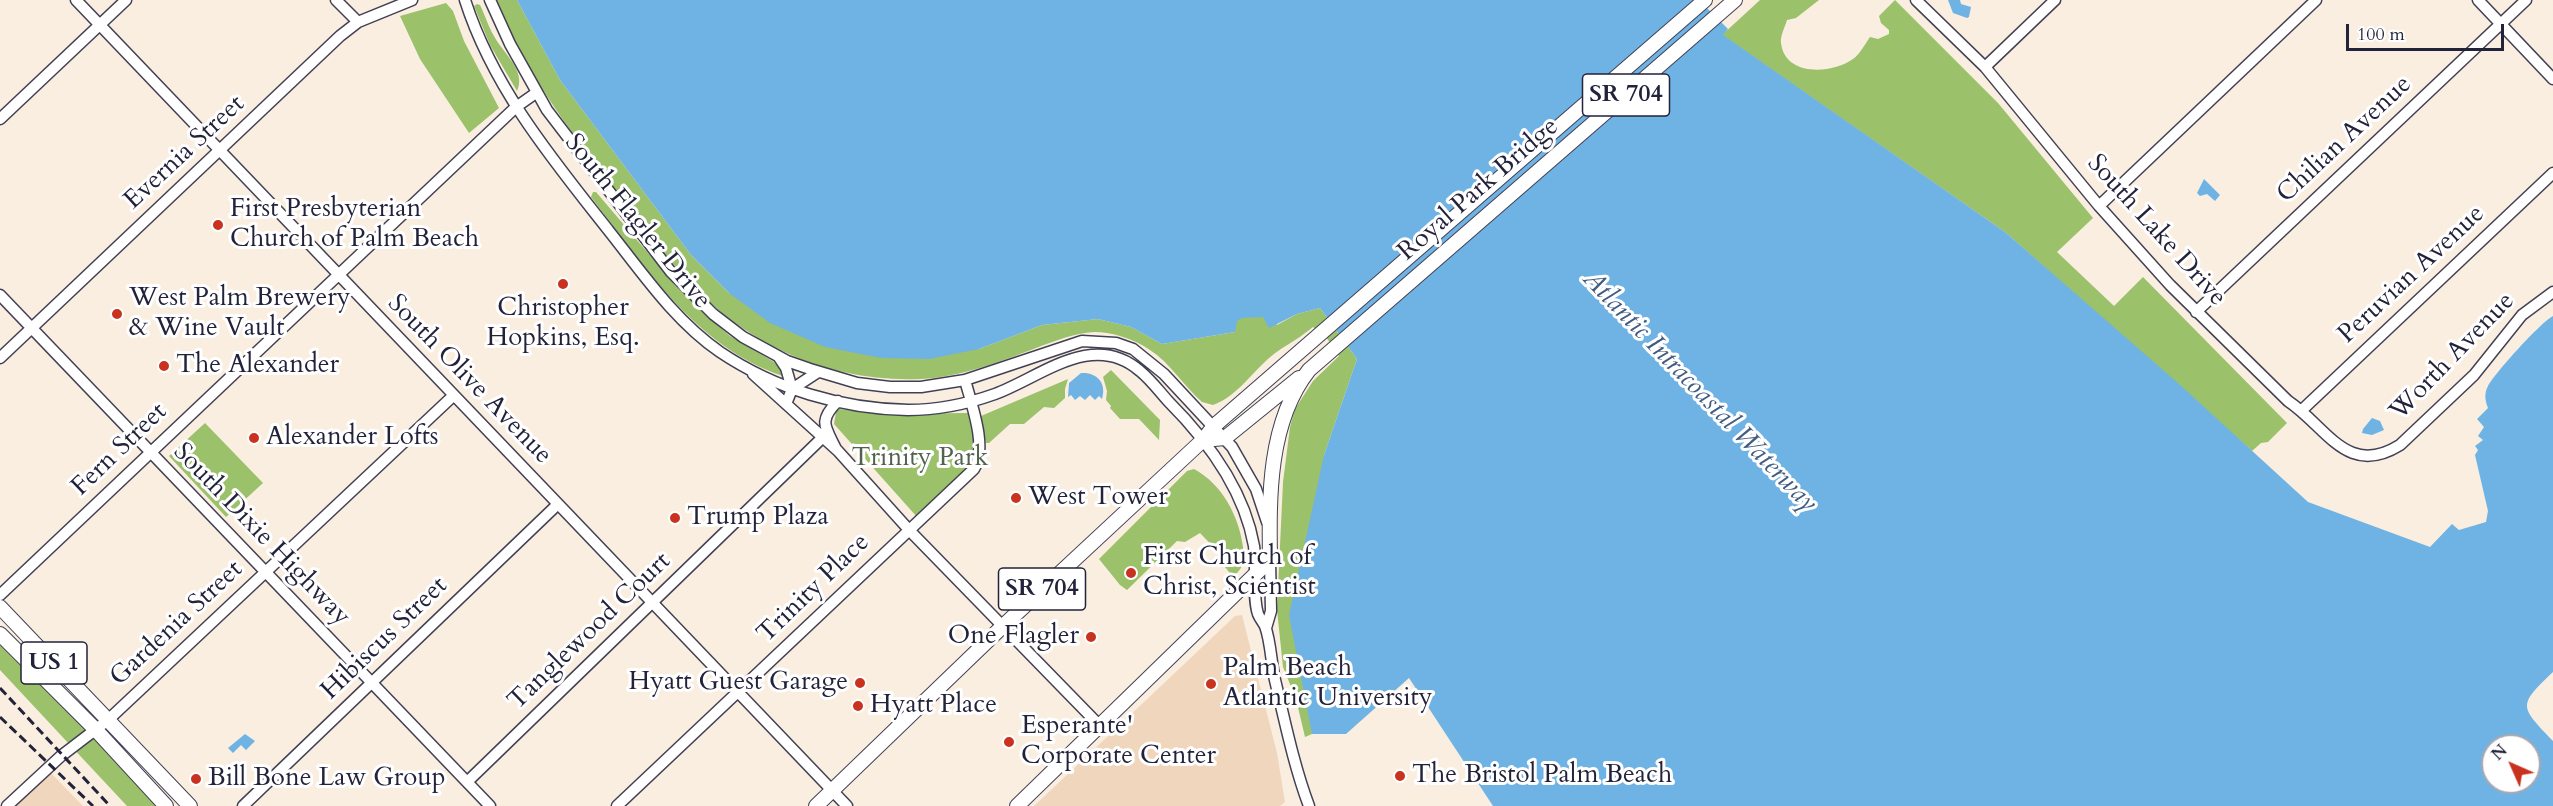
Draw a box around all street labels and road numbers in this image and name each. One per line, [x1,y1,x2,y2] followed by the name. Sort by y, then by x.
[2271,70,2419,210] street label: Chilian Avenue
[1582,74,1670,116] road number: SR 704
[118,89,252,217] street label: Evernia Street
[1392,112,1566,268] street label: Royal Park Bridge
[557,128,717,316] street label: South Flagler Drive
[2080,149,2232,313] street label: South Lake Drive
[2332,199,2492,351] street label: Peruvian Avenue
[2384,286,2522,428] street label: Worth Avenue
[380,289,558,471] street label: South Olive Avenue
[66,397,174,503] street label: Fern Street
[166,437,356,633] street label: South Dixie Highway
[751,528,877,650] street label: Trinity Place
[502,547,678,717] street label: Tanglewood Court
[104,555,250,693] street label: Gardenia Street
[998,568,1086,610] road number: SR 704
[315,571,455,707] street label: Hibiscus Street
[21,642,87,684] road number: US 1

